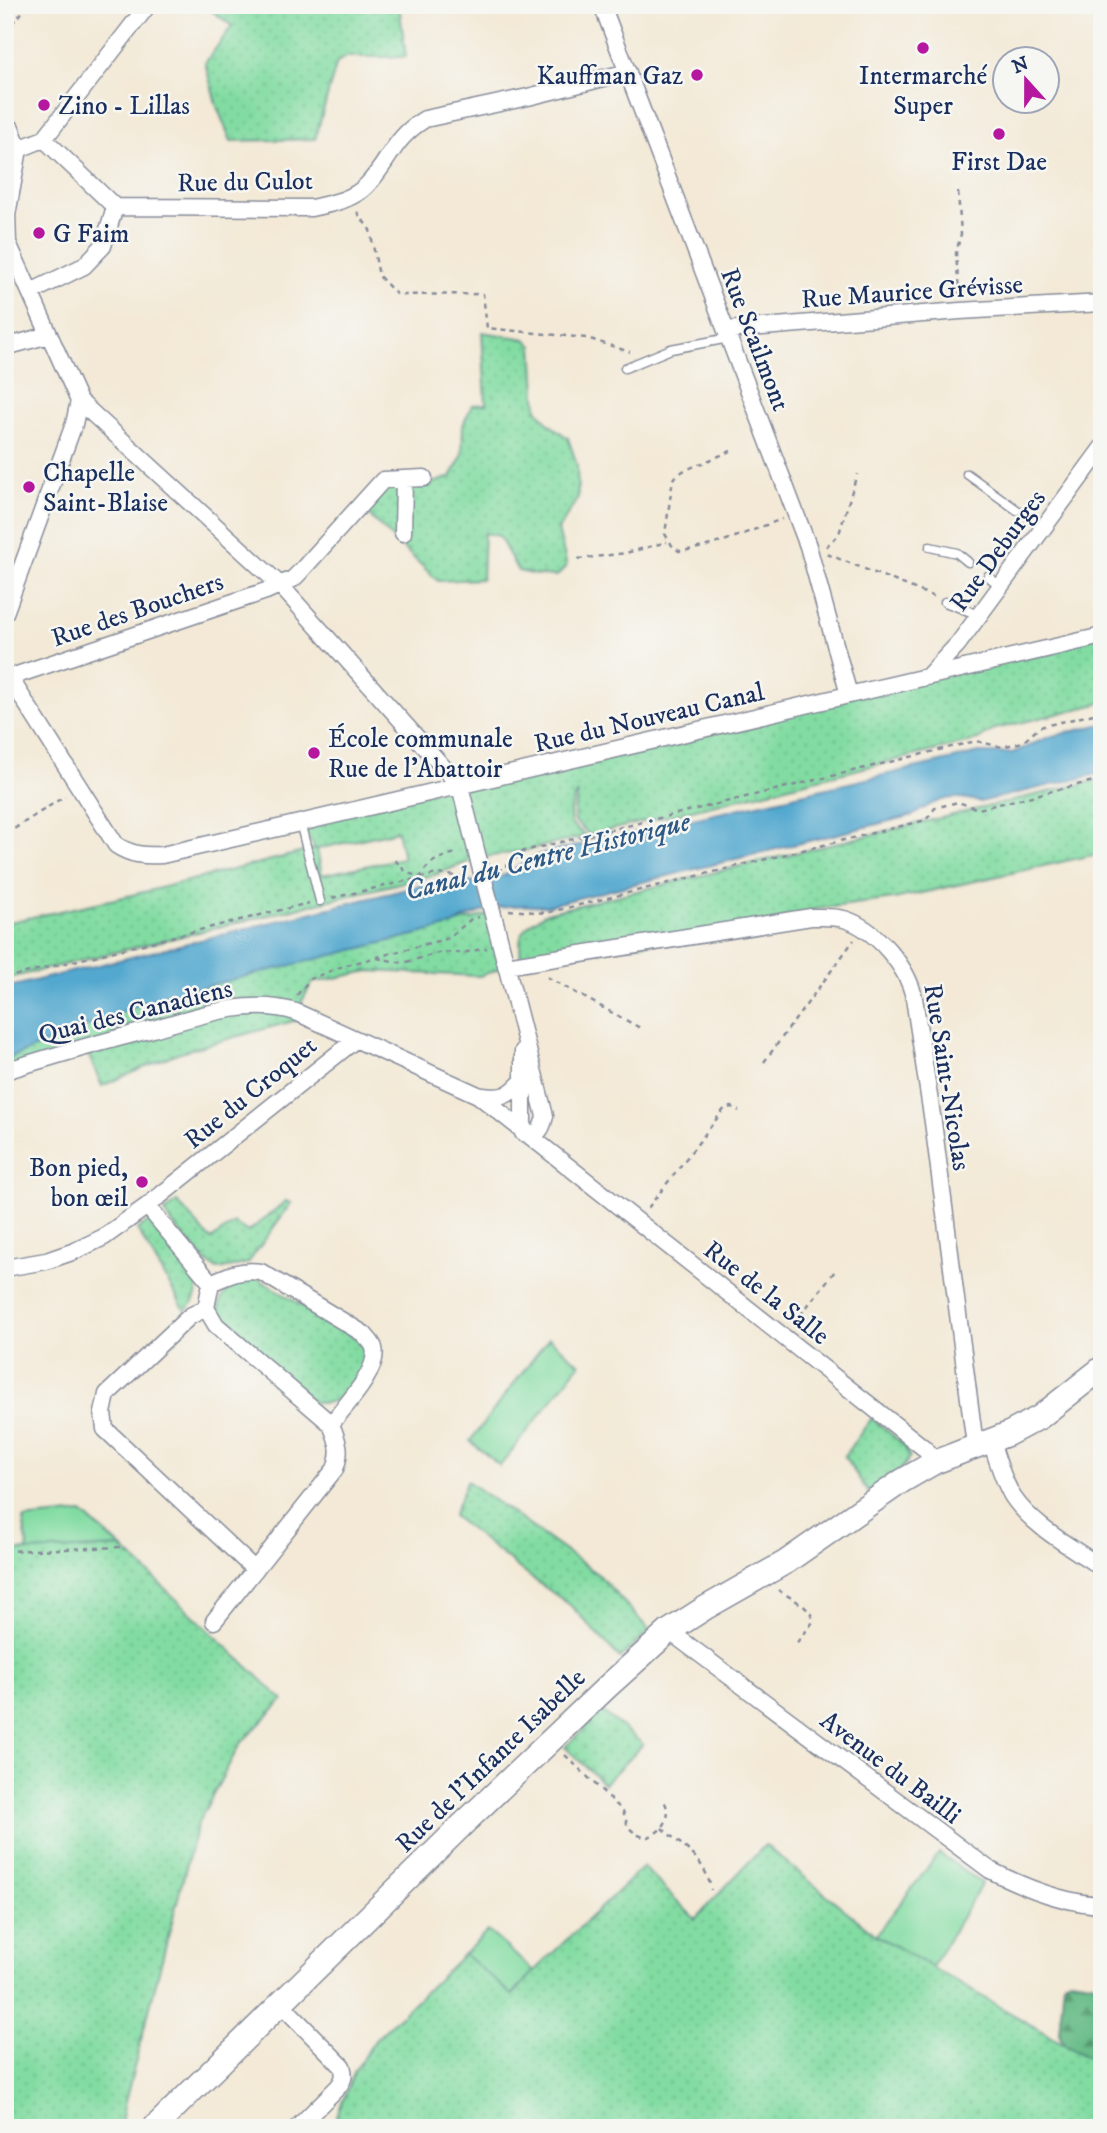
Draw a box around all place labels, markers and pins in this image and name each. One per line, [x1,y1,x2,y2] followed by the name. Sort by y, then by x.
[915,40,931,56] marker: Intermarché Super
[536,60,683,93] place label: Kauffman Gaz
[859,60,988,123] place label: Intermarché Super
[689,67,705,83] marker: Kauffman Gaz
[58,90,190,123] place label: Zino - Lillas
[36,97,52,113] marker: Zino - Lillas
[991,126,1007,142] marker: First Dae
[951,146,1047,179] place label: First Dae
[53,218,129,251] place label: G Faim
[31,225,47,241] marker: G Faim
[43,457,168,520] place label: Chapelle Saint-Blaise
[21,479,37,495] marker: Chapelle Saint-Blaise
[328,723,513,786] place label: École communale Rue de l'Abattoir
[306,745,322,761] marker: École communale Rue de l'Abattoir
[29,1152,128,1215] place label: Bon pied, bon œil
[134,1174,150,1190] marker: Bon pied, bon œil

